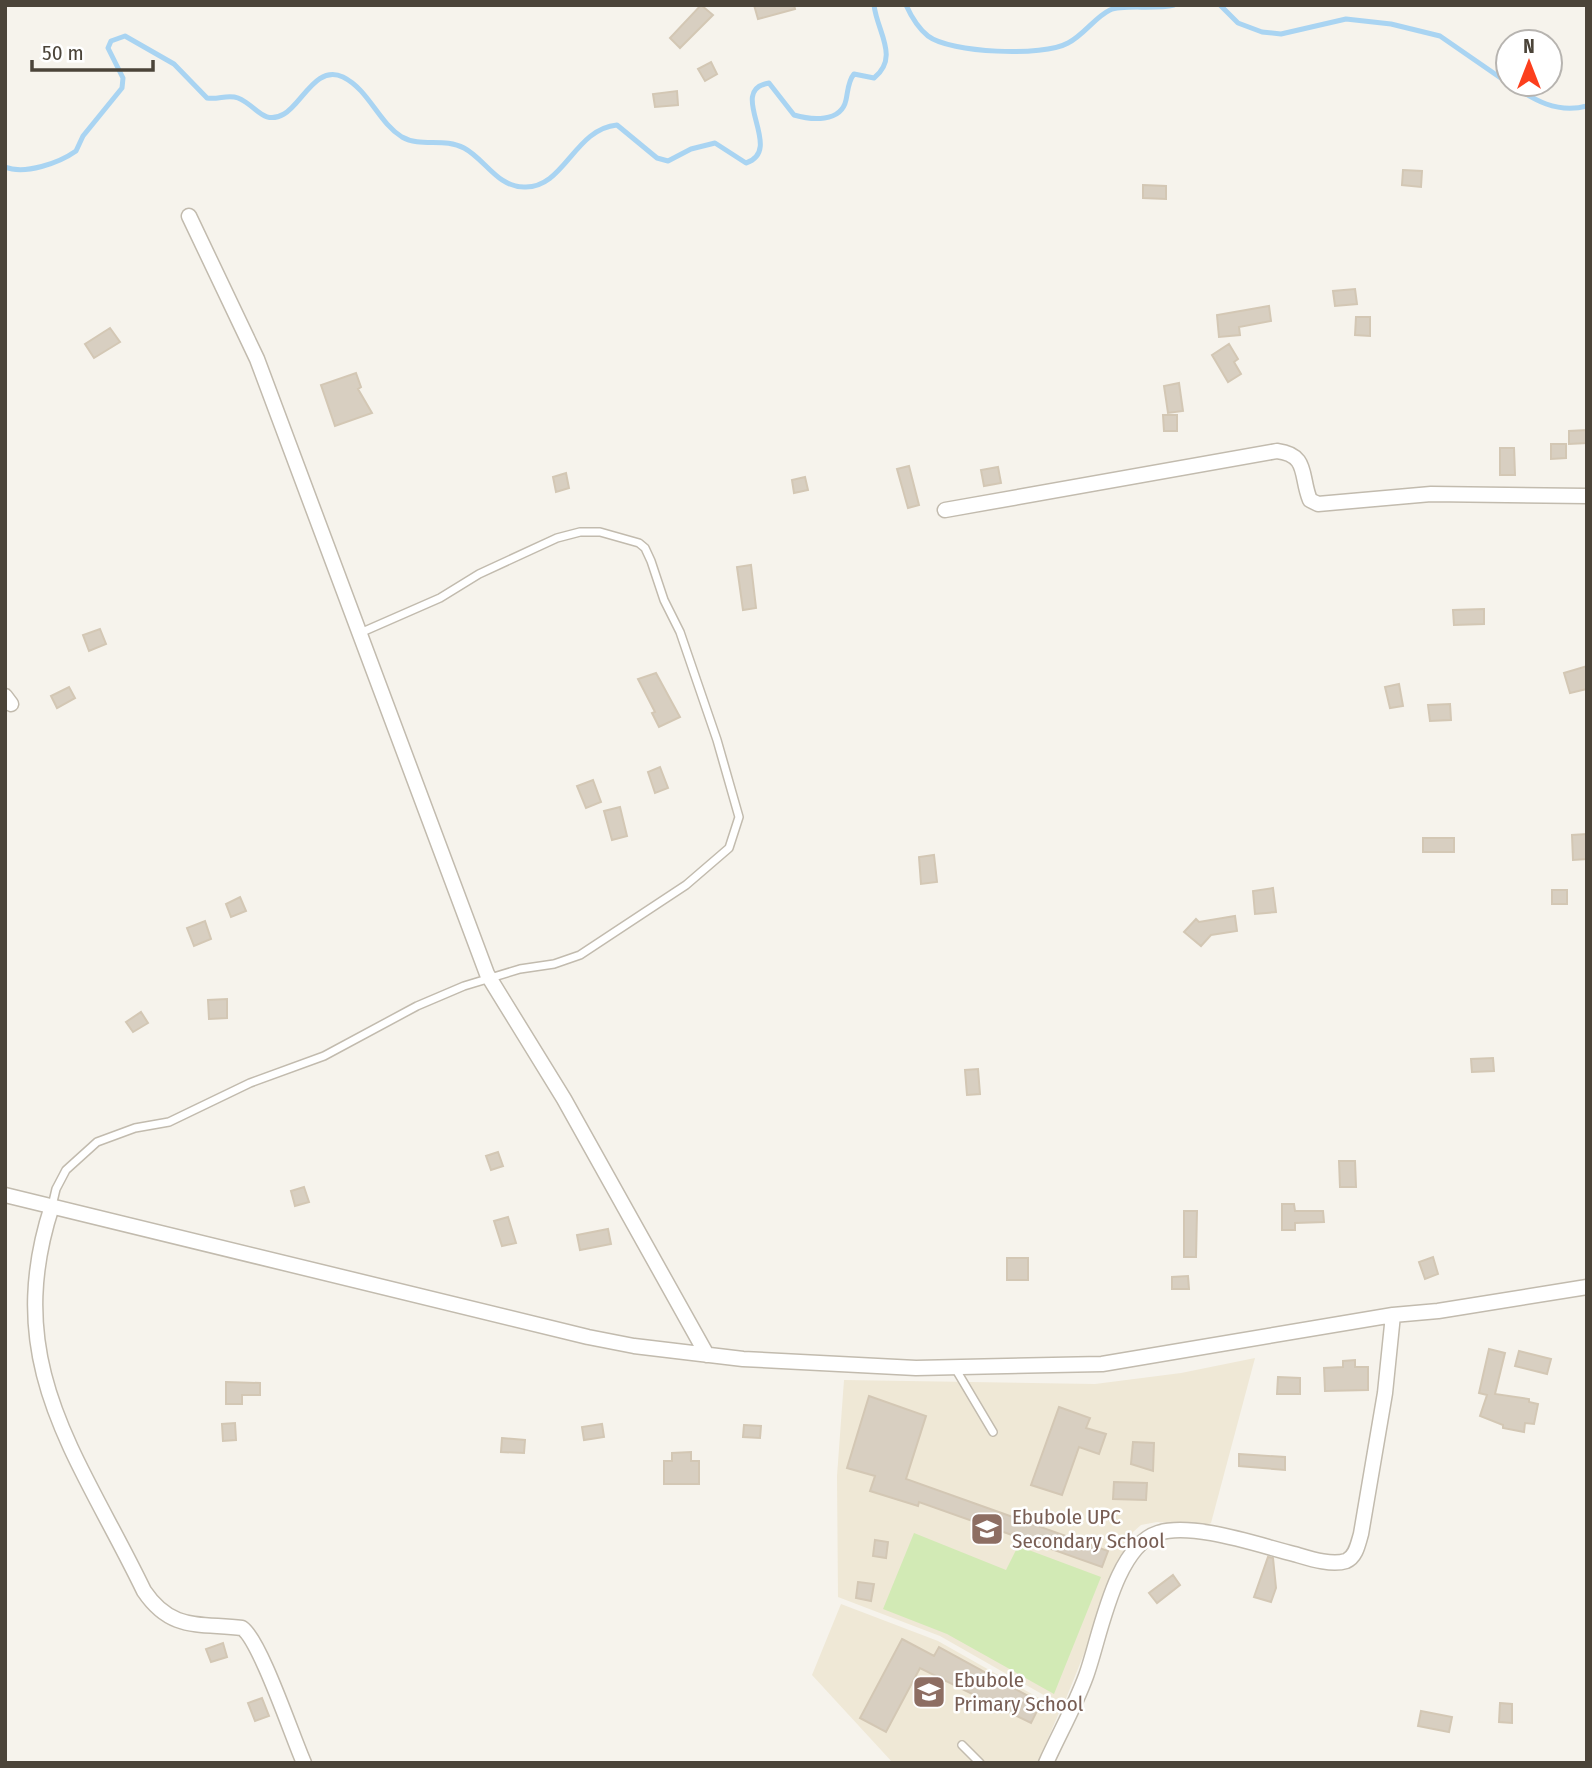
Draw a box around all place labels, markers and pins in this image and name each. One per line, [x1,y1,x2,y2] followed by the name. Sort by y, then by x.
[1012,1504,1165,1554] place label: Ebubole UPC Secondary School
[968,1510,1006,1548] school or university icon: Ebubole UPC Secondary School
[954,1667,1084,1717] place label: Ebubole Primary School
[910,1673,948,1711] school or university icon: Ebubole Primary School

